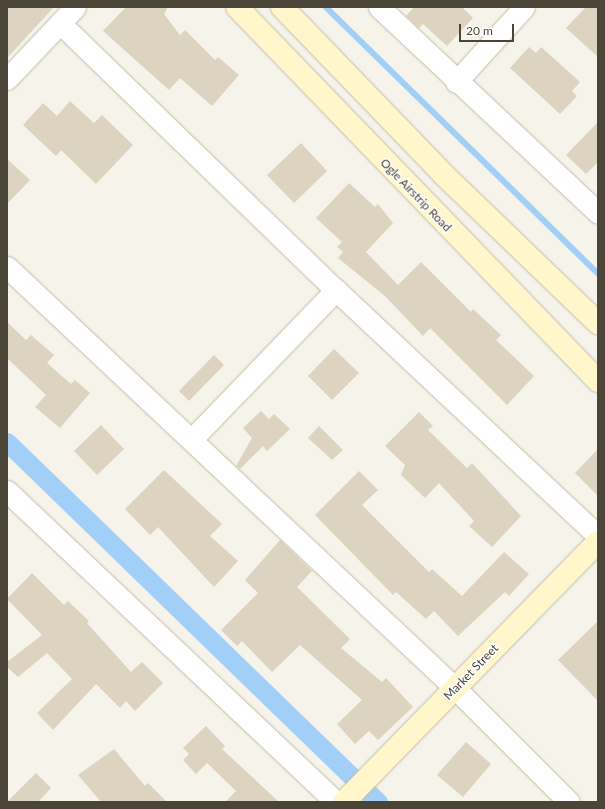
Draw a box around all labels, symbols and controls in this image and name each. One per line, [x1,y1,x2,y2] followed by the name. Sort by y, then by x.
[461,16,516,42] scale bar
[466,23,493,38] text: 20 m
[377,155,455,235] street label: Ogle Airstrip Road
[441,641,501,703] street label: Market Street

